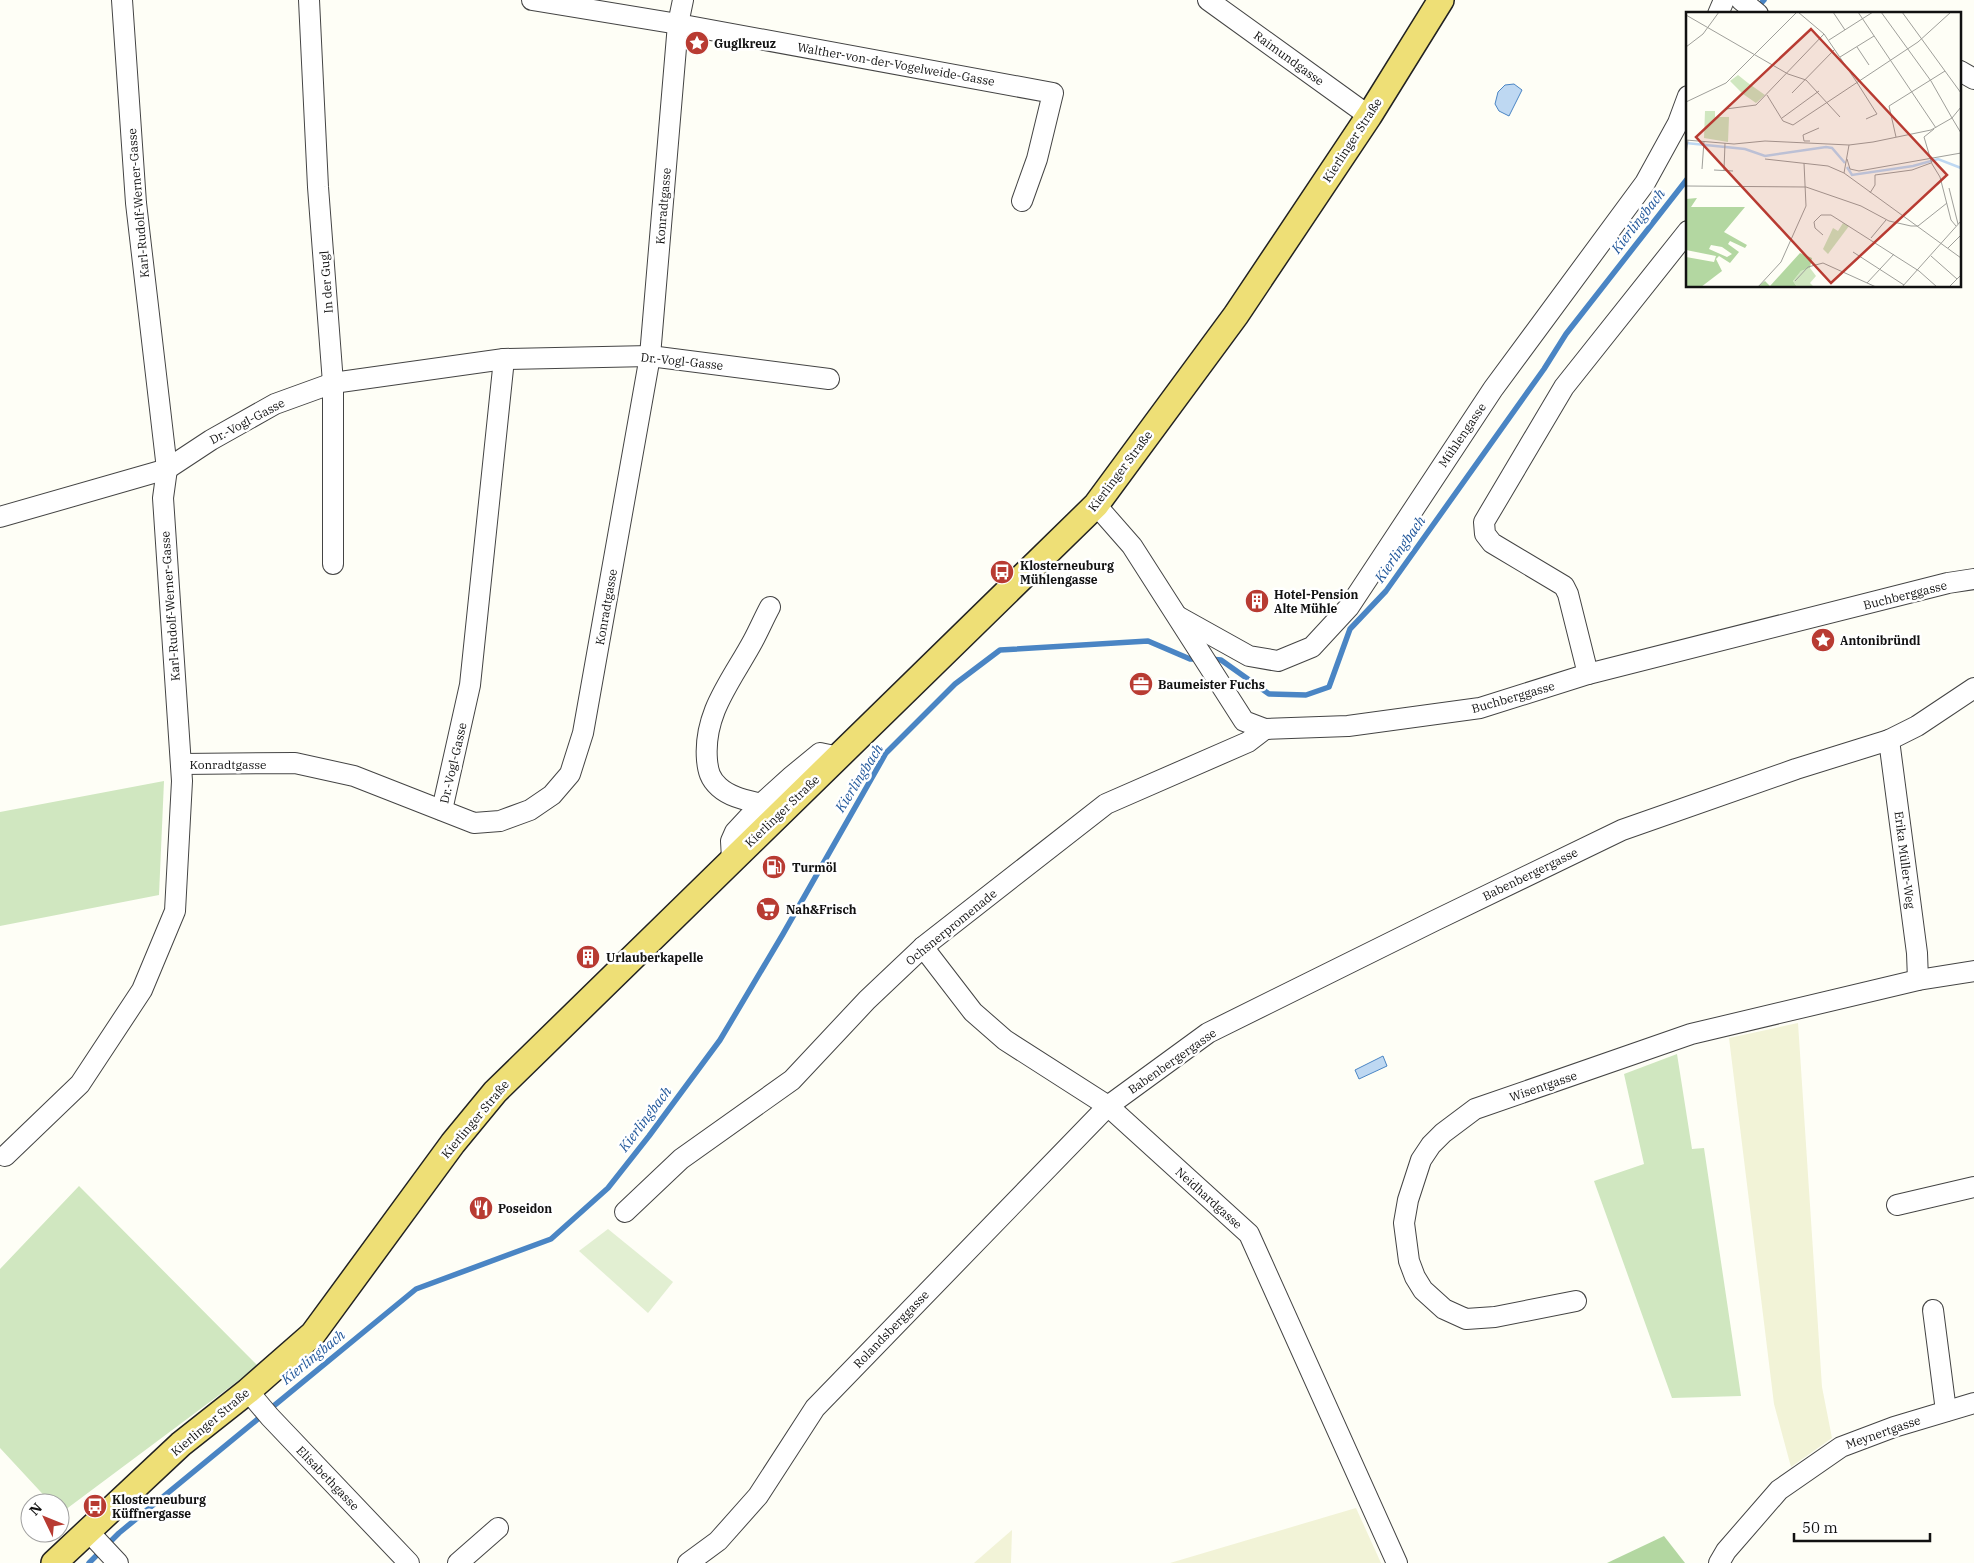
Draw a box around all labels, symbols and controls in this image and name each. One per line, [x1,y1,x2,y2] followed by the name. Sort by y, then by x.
[1686,12,1962,288] inset map
[1251,27,1327,89] street label: Raimundgasse
[684,30,710,56] place icon: Guglkreuz
[714,36,776,51] place label: Guglkreuz
[796,39,996,89] street label: Walther-von-der-Vogelweide-Gasse
[1319,95,1385,185] street label: Kierlinger Straße
[124,127,152,279] street label: Karl-Rudolf-Werner-Gasse
[652,167,674,245] street label: Konradtgasse
[1607,185,1669,258] water label: Kierlingbach
[316,250,336,314] street label: In der Gugl
[640,349,724,373] street label: Dr.-Vogl-Gasse
[207,395,287,447] street label: Dr.-Vogl-Gasse
[1435,400,1489,470] street label: Mühlengasse
[1085,428,1155,514] street label: Kierlinger Straße
[1370,512,1430,587] water label: Kierlingbach
[157,531,183,681] street label: Karl-Rudolf-Werner-Gasse
[1020,558,1114,587] place label: Klosterneuburg Mühlengasse
[989,559,1015,585] bus stop icon: Klosterneuburg Mühlengasse
[592,568,620,646] street label: Konradtgasse
[1862,577,1948,613] street label: Buchberggasse
[1274,587,1358,616] place label: Hotel-Pension Alte Mühle
[1244,588,1270,614] building icon: Hotel-Pension Alte Mühle
[1810,627,1836,653] place icon: Antonibründl
[1840,633,1921,648] place label: Antonibründl
[1128,671,1154,697] office icon: Baumeister Fuchs
[1158,677,1265,692] place label: Baumeister Fuchs
[1470,678,1556,716] street label: Buchberggasse
[436,721,470,805] street label: Dr.-Vogl-Gasse
[830,740,887,816] water label: Kierlingbach
[189,757,267,772] street label: Konradtgasse
[742,772,822,850] street label: Kierlinger Straße
[1892,810,1918,910] street label: Erika Müller-Weg
[1480,844,1580,904] street label: Babenbergergasse
[761,854,787,880] fuel station icon: Turmöl
[792,860,837,875] place label: Turmöl
[902,886,1000,968] street label: Ochsnerpromenade
[755,896,781,922] supermarket icon: Nah&Frisch
[786,902,857,917] place label: Nah&Frisch
[575,944,601,970] building icon: Urlauberkapelle
[606,950,704,965] place label: Urlauberkapelle
[1125,1025,1219,1097] street label: Babenbergergasse
[1507,1067,1579,1105] street label: Wisentgasse
[438,1077,512,1161] street label: Kierlinger Straße
[614,1083,676,1156] water label: Kierlingbach
[1173,1164,1245,1232] street label: Neidhardgasse
[468,1195,494,1221] restaurant icon: Poseidon
[498,1201,552,1216] place label: Poseidon
[850,1287,932,1371] street label: Rolandsberggasse
[277,1326,349,1389] water label: Kierlingbach
[168,1385,252,1459] street label: Kierlinger Straße
[1844,1412,1922,1452] street label: Meynertgasse
[293,1443,363,1513] street label: Elisabethgasse
[112,1492,206,1521] place label: Klosterneuburg Küffnergasse
[20,1493,70,1543] north arrow
[82,1493,108,1519] bus stop icon: Klosterneuburg Küffnergasse
[25,1499,46,1519] text: N
[1794,1510,1930,1542] scale bar
[1802,1518,1838,1537] text: 50 m

